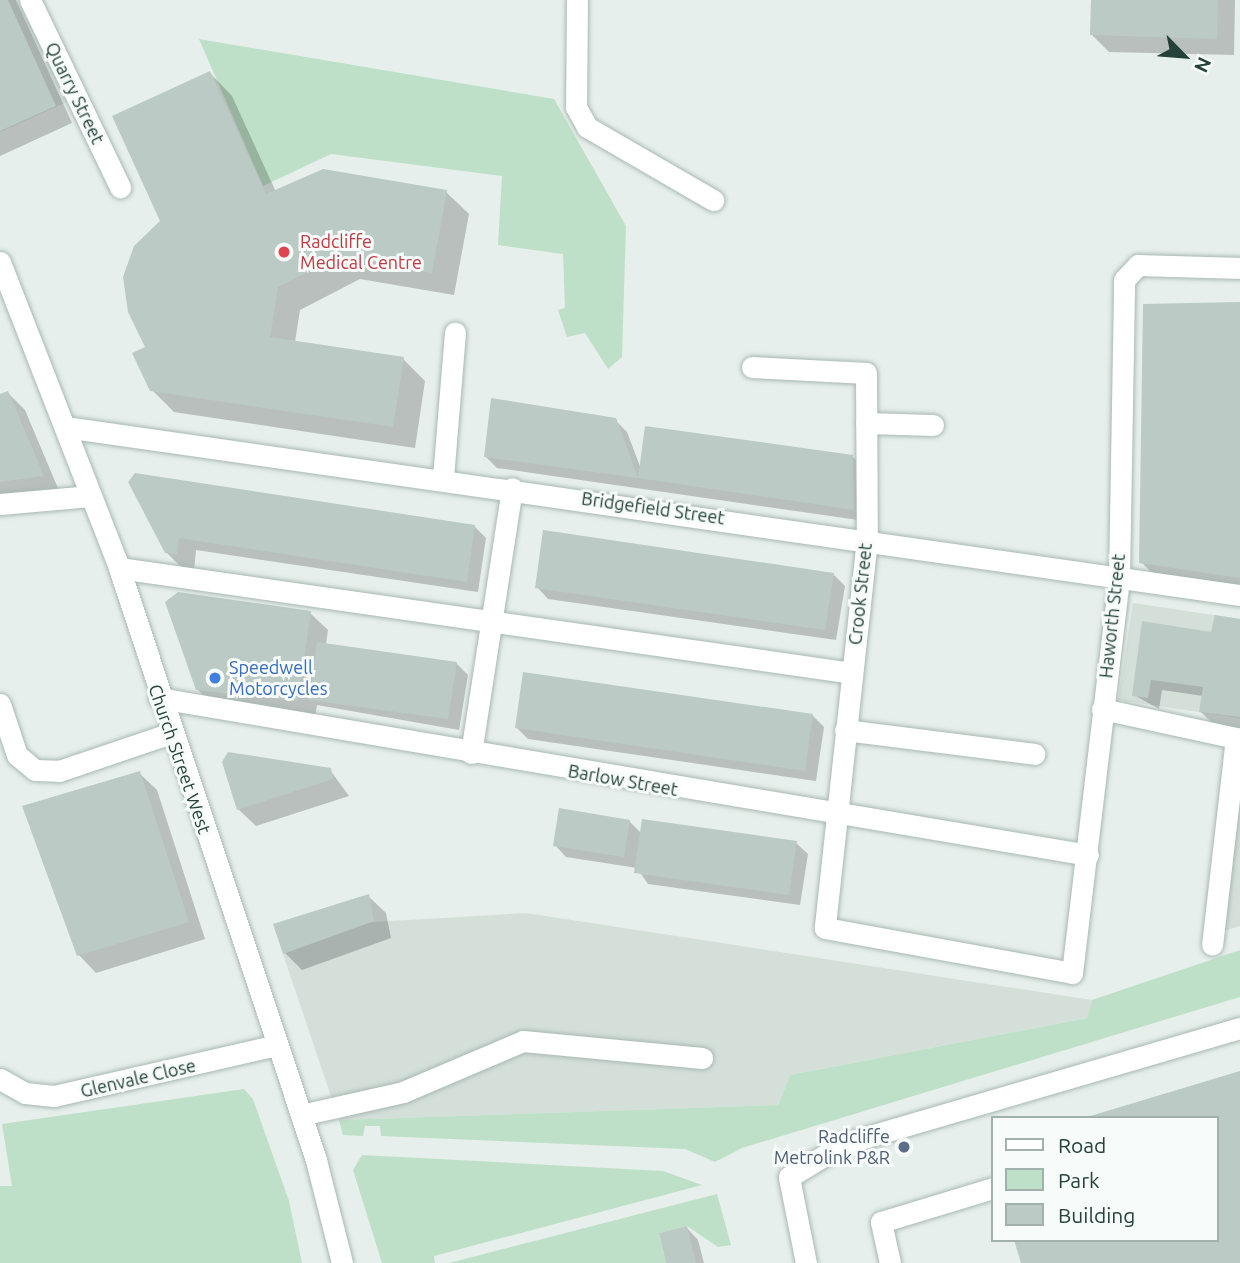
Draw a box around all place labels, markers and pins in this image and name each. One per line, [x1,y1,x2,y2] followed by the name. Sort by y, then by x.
[300,231,422,274] place label: Radcliffe Medical Centre
[274,242,294,262] marker: Radcliffe Medical Centre
[229,657,328,700] place label: Speedwell Motorcycles
[207,670,223,686] marker: Speedwell Motorcycles
[774,1126,890,1168] place label: Radcliffe Metrolink P&R
[896,1139,912,1155] marker: Radcliffe Metrolink P&R

